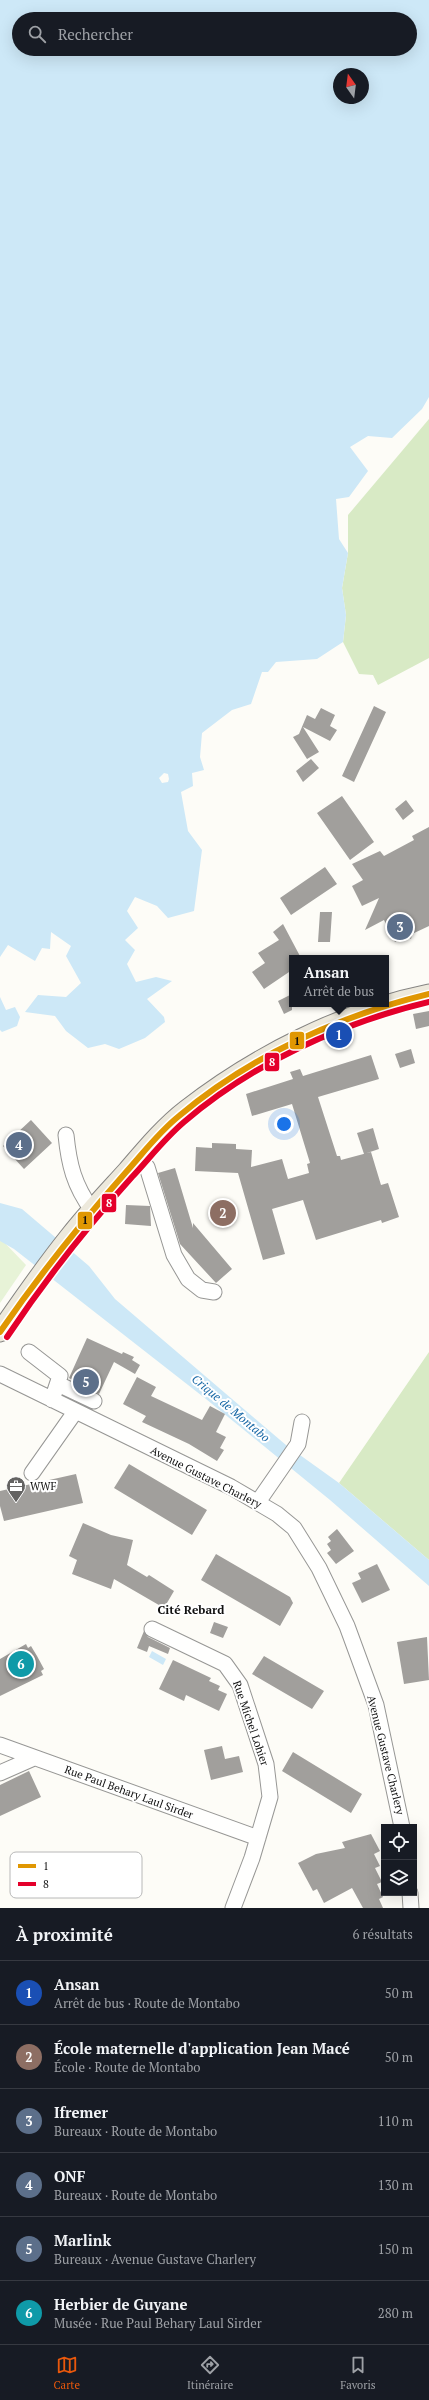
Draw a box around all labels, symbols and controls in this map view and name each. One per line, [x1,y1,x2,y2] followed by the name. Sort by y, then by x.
[12,12,417,56] search box
[26,23,48,45] icon: search
[58,24,133,44] text: Rechercher
[333,68,369,104] north arrow
[387,912,413,942] pin: 3
[289,955,389,1007] popup
[304,962,349,982] text: Ansan
[304,982,374,1000] text: Arrêt de bus
[326,1020,352,1050] pin: 1
[289,1031,305,1050] line badge: 1
[294,1034,300,1048] text: 1
[264,1052,280,1072] line badge: 8
[269,1055,275,1069] text: 8
[274,1114,294,1134] your location
[6,1130,32,1160] pin: 4
[101,1193,117,1213] line badge: 8
[106,1196,112,1210] text: 8
[210,1198,236,1228] pin: 2
[77,1211,93,1230] line badge: 1
[82,1213,88,1227] text: 1
[73,1367,99,1397] pin: 5
[189,1371,273,1445] water label: Crique de Montabo
[148,1443,264,1511] street label: Avenue Gustave Charlery
[5,1475,27,1503] office icon: WWF
[30,1479,57,1493] place label: WWF
[158,1602,225,1617] district label: Cité Rebard
[8,1649,34,1679] pin: 6
[230,1679,272,1768] street label: Rue Michel Lohier
[364,1694,408,1817] street label: Avenue Gustave Charlery
[63,1762,196,1822] street label: Rue Paul Behary Laul Sirder
[381,1824,417,1896] map controls
[381,1824,417,1860] button: locate
[10,1852,142,1898] legend
[43,1859,49,1873] text: 1
[381,1860,417,1896] button: layers
[43,1877,49,1891] text: 8
[16,1923,113,1946] text: À proximité
[353,1925,413,1943] text: 6 résultats
[54,1974,99,1994] text: Ansan
[25,1984,33,2002] text: 1
[385,1984,413,2002] text: 50 m
[54,1994,240,2012] text: Arrêt de bus · Route de Montabo
[54,2038,350,2058] text: École maternelle d'application Jean Macé
[25,2048,33,2066] text: 2
[385,2048,413,2066] text: 50 m
[54,2058,200,2076] text: École · Route de Montabo
[54,2102,108,2122] text: Ifremer
[25,2112,33,2130] text: 3
[378,2112,413,2130] text: 110 m
[54,2122,217,2140] text: Bureaux · Route de Montabo
[54,2166,85,2186] text: ONF
[25,2176,33,2194] text: 4
[378,2176,413,2194] text: 130 m
[54,2186,217,2204] text: Bureaux · Route de Montabo
[54,2230,111,2250] text: Marlink
[25,2240,33,2258] text: 5
[378,2240,413,2258] text: 150 m
[54,2250,256,2268] text: Bureaux · Avenue Gustave Charlery
[54,2294,187,2314] text: Herbier de Guyane
[25,2304,33,2322] text: 6
[378,2304,413,2322] text: 280 m
[54,2314,262,2332] text: Musée · Rue Paul Behary Laul Sirder
[54,2354,80,2392] tab: Carte
[187,2354,233,2392] tab: Itinéraire
[340,2354,375,2392] tab: Favoris

